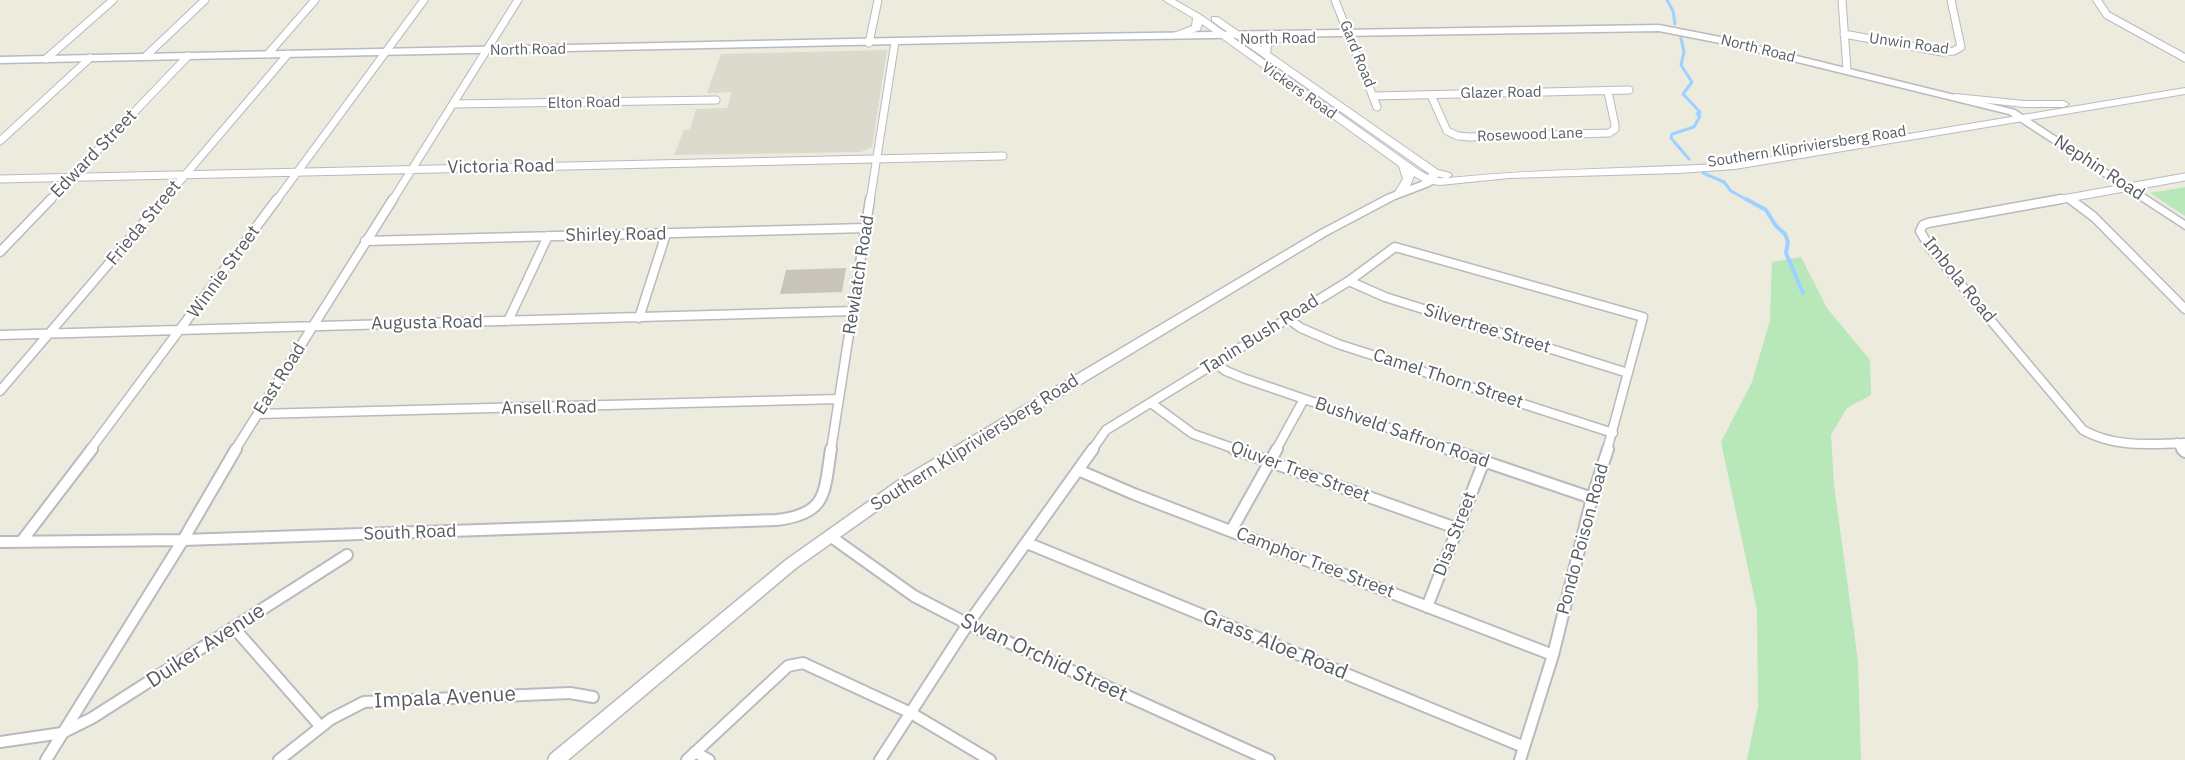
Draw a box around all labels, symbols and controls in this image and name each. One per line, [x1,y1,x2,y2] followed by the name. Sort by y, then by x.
[1335,18,1379,90] street label: Gard Road
[1240,29,1316,49] street label: North Road
[1868,29,1950,59] street label: Unwin Road
[1719,31,1797,67] street label: North Road
[490,40,566,60] street label: North Road
[1258,59,1340,123] street label: Vickers Road
[1460,83,1542,103] street label: Glazer Road
[547,93,621,113] street label: Elton Road
[46,105,142,203] street label: Edward Street
[1706,122,1908,172] street label: Southern Klipriviersberg Road
[1477,124,1583,146] street label: Rosewood Lane
[2050,131,2148,205] street label: Nephin Road
[447,155,555,179] street label: Victoria Road
[102,176,186,270] street label: Frieda Street
[839,214,879,336] street label: Rewlatch Road
[183,222,265,322] street label: Winnie Street
[565,223,667,247] street label: Shirley Road
[1918,233,2000,327] street label: Imbola Road
[1197,290,1323,380] street label: Tanin Bush Road
[1421,299,1553,359] street label: Silvertree Street
[371,311,483,335] street label: Augusta Road
[249,339,311,419] street label: East Road
[1370,345,1526,413] street label: Camel Thorn Street
[867,370,1083,516] street label: Southern Klipriviersberg Road
[1312,393,1492,473] street label: Bushveld Saffron Road
[501,396,597,420] street label: Ansell Road
[1228,437,1372,507] street label: Qiuver Tree Street
[1552,461,1614,617] street label: Pondo Poison Road
[1429,489,1481,579] street label: Disa Street
[363,521,457,545] street label: South Road
[1233,523,1397,603] street label: Camphor Tree Street
[142,598,270,694] street label: Duiker Avenue
[1199,604,1351,686] street label: Grass Aloe Road
[957,608,1131,708] street label: Swan Orchid Street
[373,682,517,714] street label: Impala Avenue

